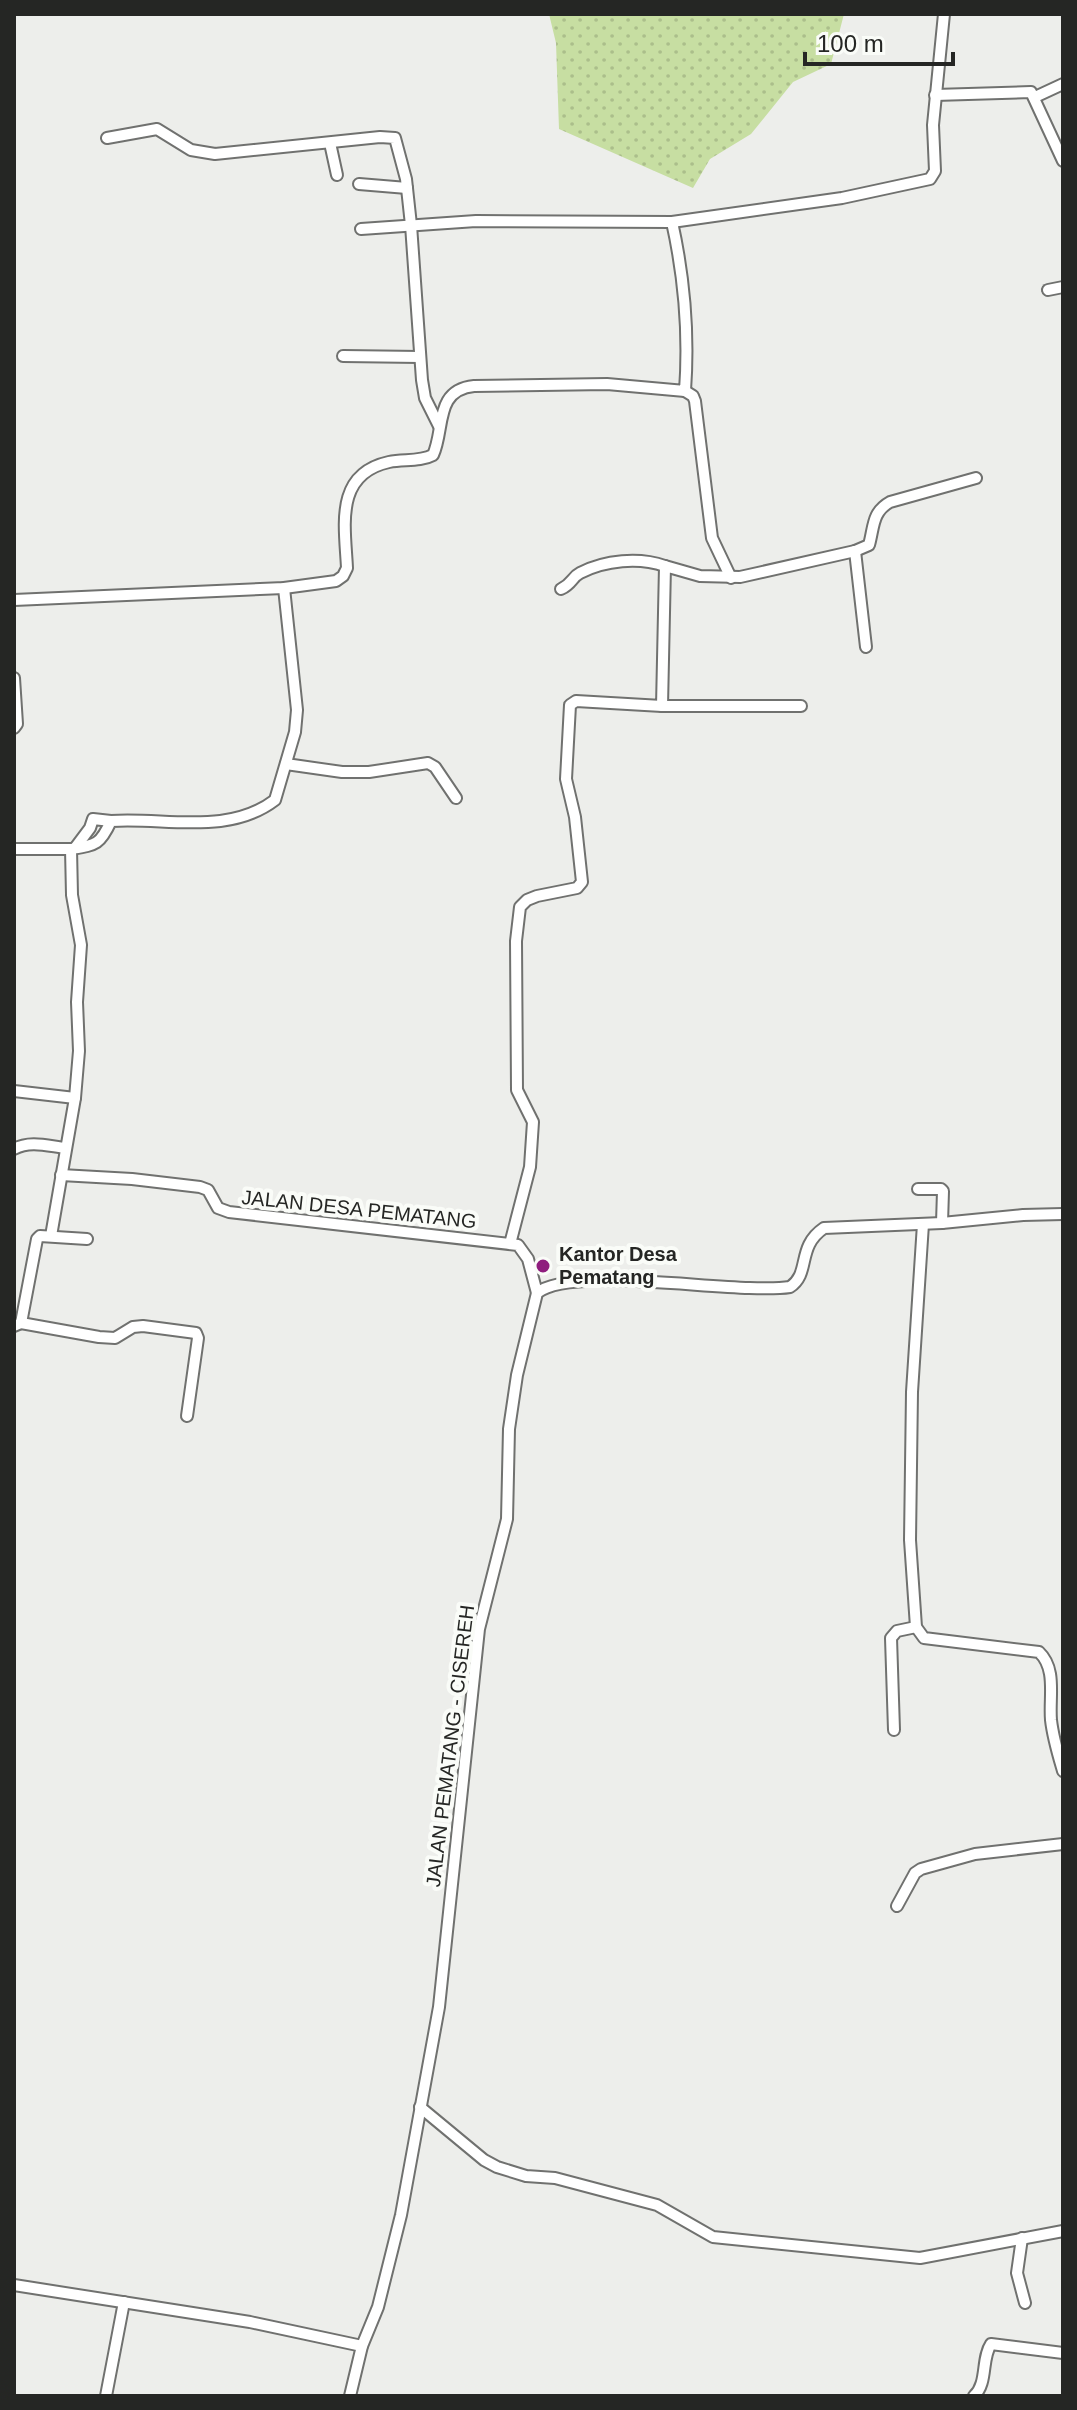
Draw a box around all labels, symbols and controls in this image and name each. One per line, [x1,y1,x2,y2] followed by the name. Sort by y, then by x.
[805,16,953,66] scale bar
[817,30,884,57] text: 100 m
[240,1186,478,1232] street label: JALAN DESA PEMATANG
[559,1243,678,1288] place label: Kantor Desa Pematang
[534,1257,552,1275] marker: Kantor Desa Pematang
[422,1604,478,1888] street label: JALAN PEMATANG - CISEREH

